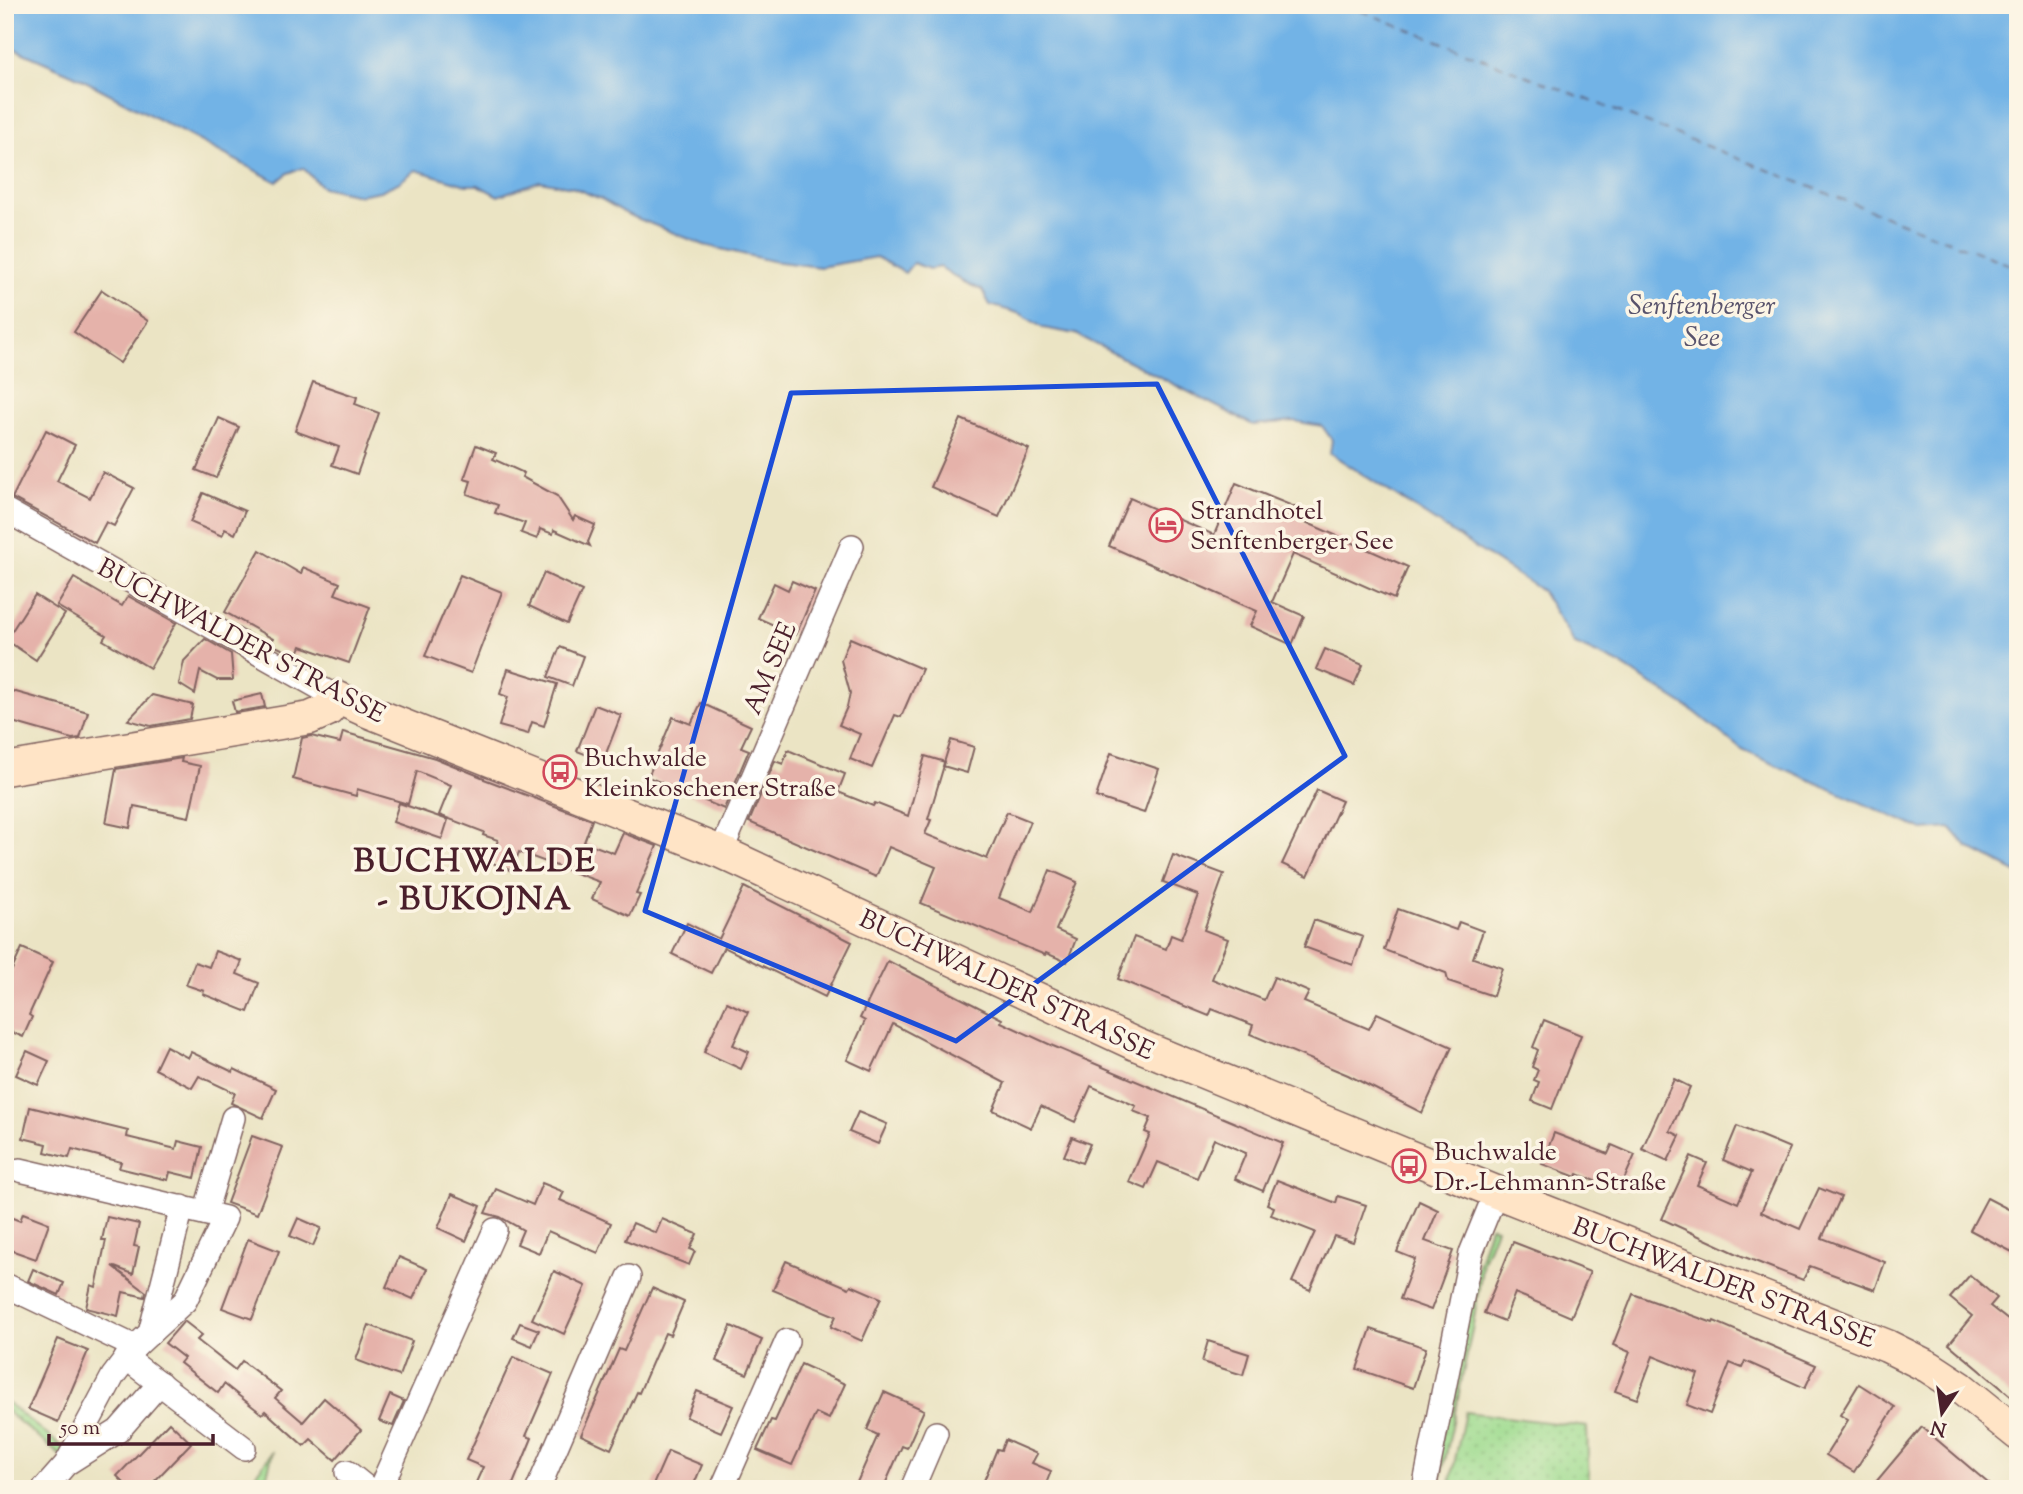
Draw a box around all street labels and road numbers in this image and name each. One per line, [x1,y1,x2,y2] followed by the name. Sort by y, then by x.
[90,550,392,734] street label: BUCHWALDER STRASSE
[735,617,807,721] street label: AM SEE
[852,902,1160,1071] street label: BUCHWALDER STRASSE
[1566,1209,1880,1359] street label: BUCHWALDER STRASSE

